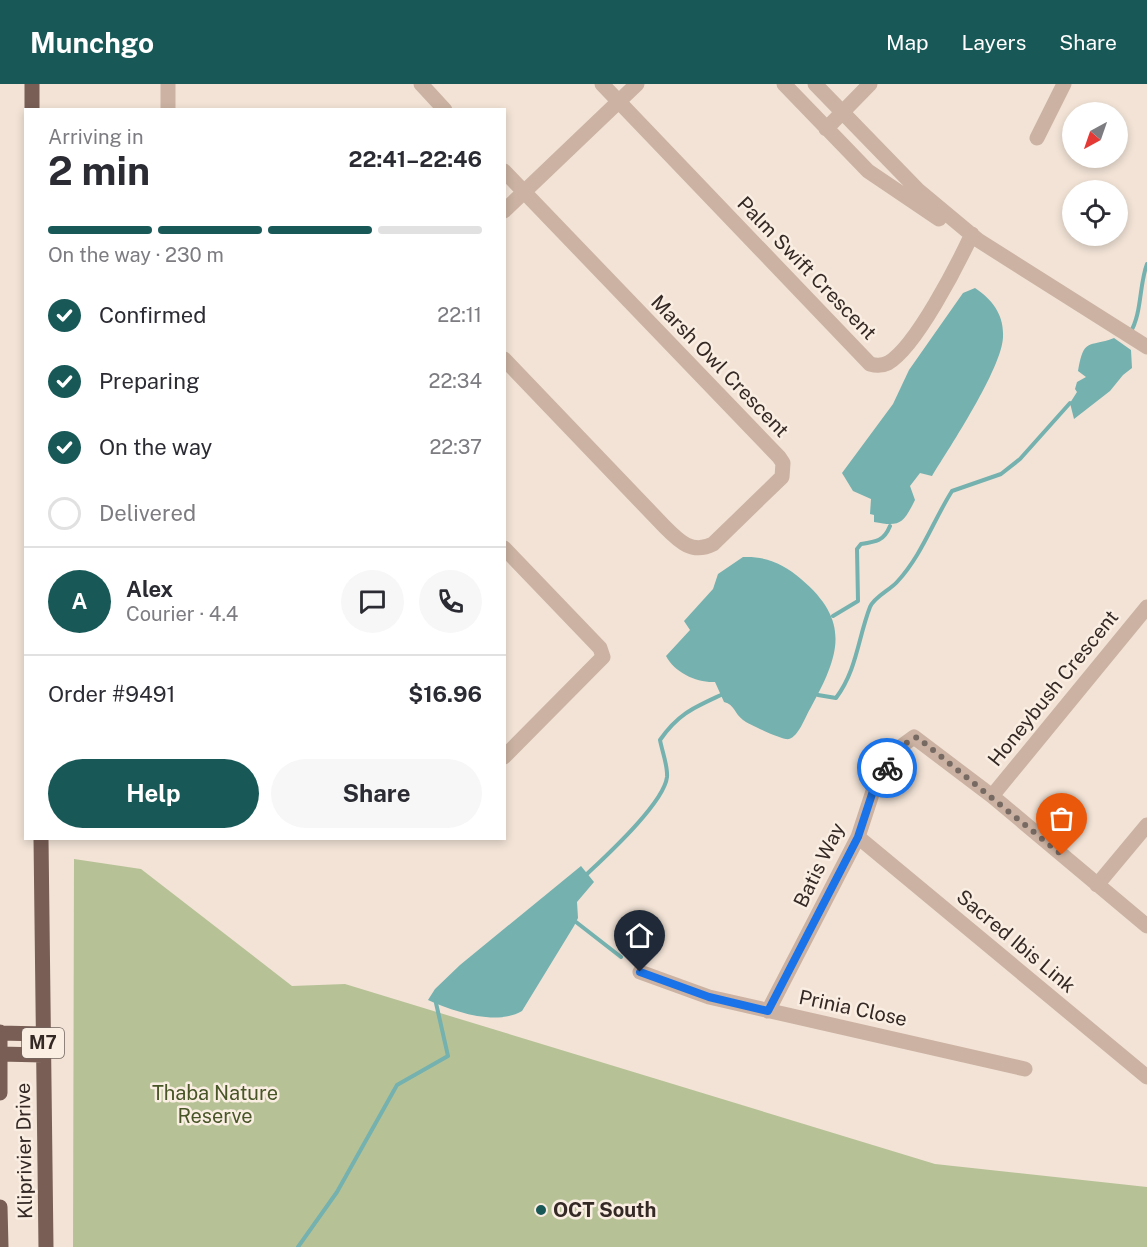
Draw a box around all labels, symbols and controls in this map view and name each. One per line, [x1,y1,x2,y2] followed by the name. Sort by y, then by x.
[30,26,154,59] text: Munchgo
[886,30,929,55] text: Map
[962,30,1026,55] text: Layers
[1059,30,1117,55] text: Share
[1062,102,1128,168] north arrow
[1062,102,1128,246] map controls
[48,125,143,149] text: Arriving in
[349,146,482,172] text: 22:41–22:46
[48,148,150,194] text: 2 min
[1062,180,1128,246] button: locate
[733,191,881,345] street label: Palm Swift Crescent
[48,243,224,267] text: On the way · 230 m
[646,290,794,442] street label: Marsh Owl Crescent
[48,299,81,332] icon: check
[99,302,206,328] text: Confirmed
[437,303,482,327] text: 22:11
[48,365,81,398] icon: check
[99,368,200,394] text: Preparing
[429,369,482,393] text: 22:34
[48,431,81,464] icon: check
[99,434,212,460] text: On the way
[429,435,482,459] text: 22:37
[99,500,196,526] text: Delivered
[341,570,404,633] button: chat
[419,570,482,633] button: phone
[126,576,173,602] text: Alex
[72,588,87,614] text: A
[126,602,238,626] text: Courier · 4.4
[983,605,1123,771] street label: Honeybush Crescent
[48,681,175,707] text: Order #9491
[408,681,482,707] text: $16.96
[857,738,917,798] courier
[871,752,904,785] icon: bike
[48,759,259,828] button: Help
[271,759,482,828] button: Share
[1036,793,1087,855] pin
[1045,802,1078,835] icon: bag
[788,819,850,911] street label: Batis Way
[952,884,1080,998] street label: Sacred Ibis Link
[614,910,665,972] pin
[623,919,656,952] icon: home
[797,985,909,1031] street label: Prinia Close
[22,1028,64,1058] road number: M7
[152,1081,278,1128] park label: Thaba Nature Reserve
[11,1083,37,1219] street label: Kliprivier Drive
[553,1198,656,1222] place label: OCT South
[534,1203,548,1217] marker: OCT South

